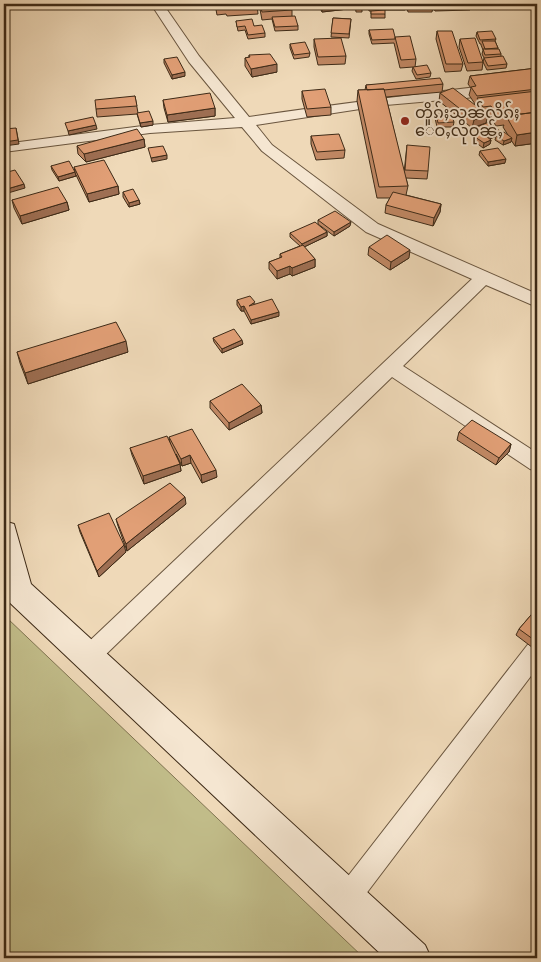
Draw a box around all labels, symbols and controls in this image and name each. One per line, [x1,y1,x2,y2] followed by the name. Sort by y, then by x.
[415,101,520,145] place label: တိူၵ်ႈသွၼ်လိၵ်ႈ ေဝႇလုဝုၼ်ႇ
[399,115,411,127] marker: တိူၵ်ႈသွၼ်လိၵ်ႈ ေဝႇလုဝုၼ်ႇ

